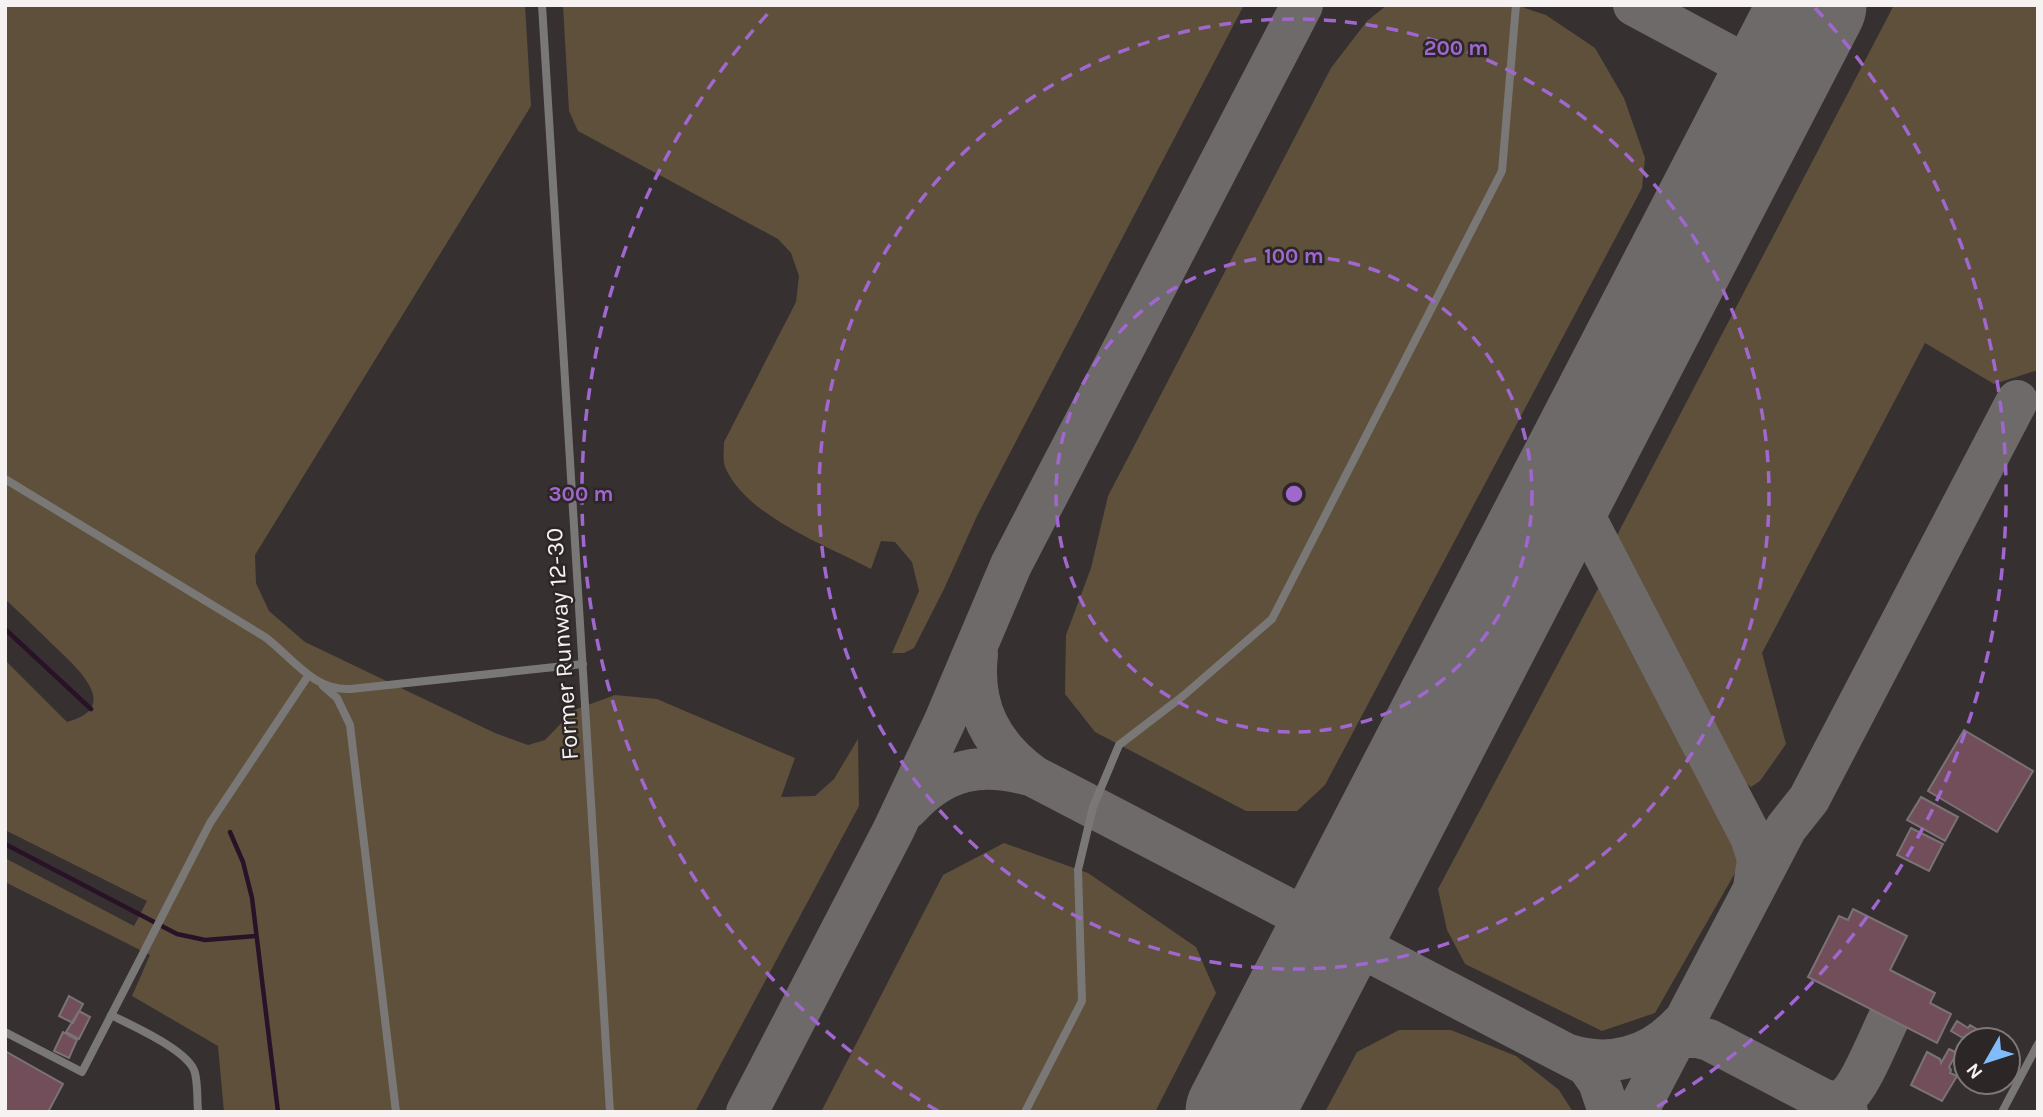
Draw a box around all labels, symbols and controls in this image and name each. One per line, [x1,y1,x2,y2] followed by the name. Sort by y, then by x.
[1424,36,1488,60] text: 200 m
[1264,244,1324,268] text: 100 m
[549,482,613,506] text: 300 m
[1282,482,1306,506] centre of rings
[540,527,584,761] street label: Former Runway 12-30
[1952,1026,2022,1096] north arrow
[1962,1059,1987,1083] text: N

